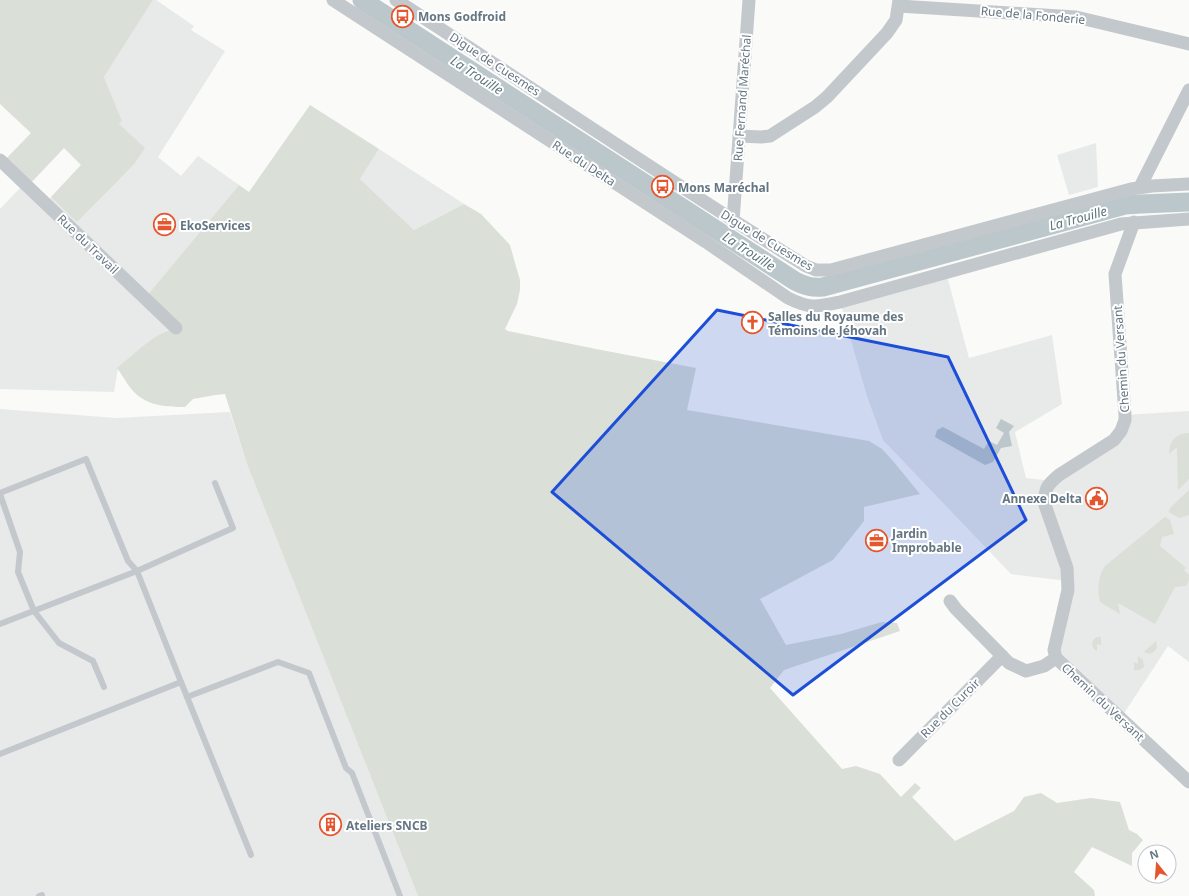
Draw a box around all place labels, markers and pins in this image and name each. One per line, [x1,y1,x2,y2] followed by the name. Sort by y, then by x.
[390,3,416,29] bus stop icon: Mons Godfroid
[418,8,506,25] place label: Mons Godfroid
[650,174,676,200] bus stop icon: Mons Maréchal
[678,179,769,196] place label: Mons Maréchal
[152,212,178,238] office icon: EkoServices
[180,217,251,234] place label: EkoServices
[768,308,904,339] place label: Salles du Royaume des Témoins de Jéhovah
[740,310,766,336] church icon: Salles du Royaume des Témoins de Jéhovah
[1084,485,1110,511] public building icon: Annexe Delta
[1002,490,1082,507] place label: Annexe Delta
[891,525,962,556] place label: Jardin Improbable
[863,527,889,553] office icon: Jardin Improbable
[318,812,344,838] building icon: Ateliers SNCB
[346,817,428,834] place label: Ateliers SNCB

